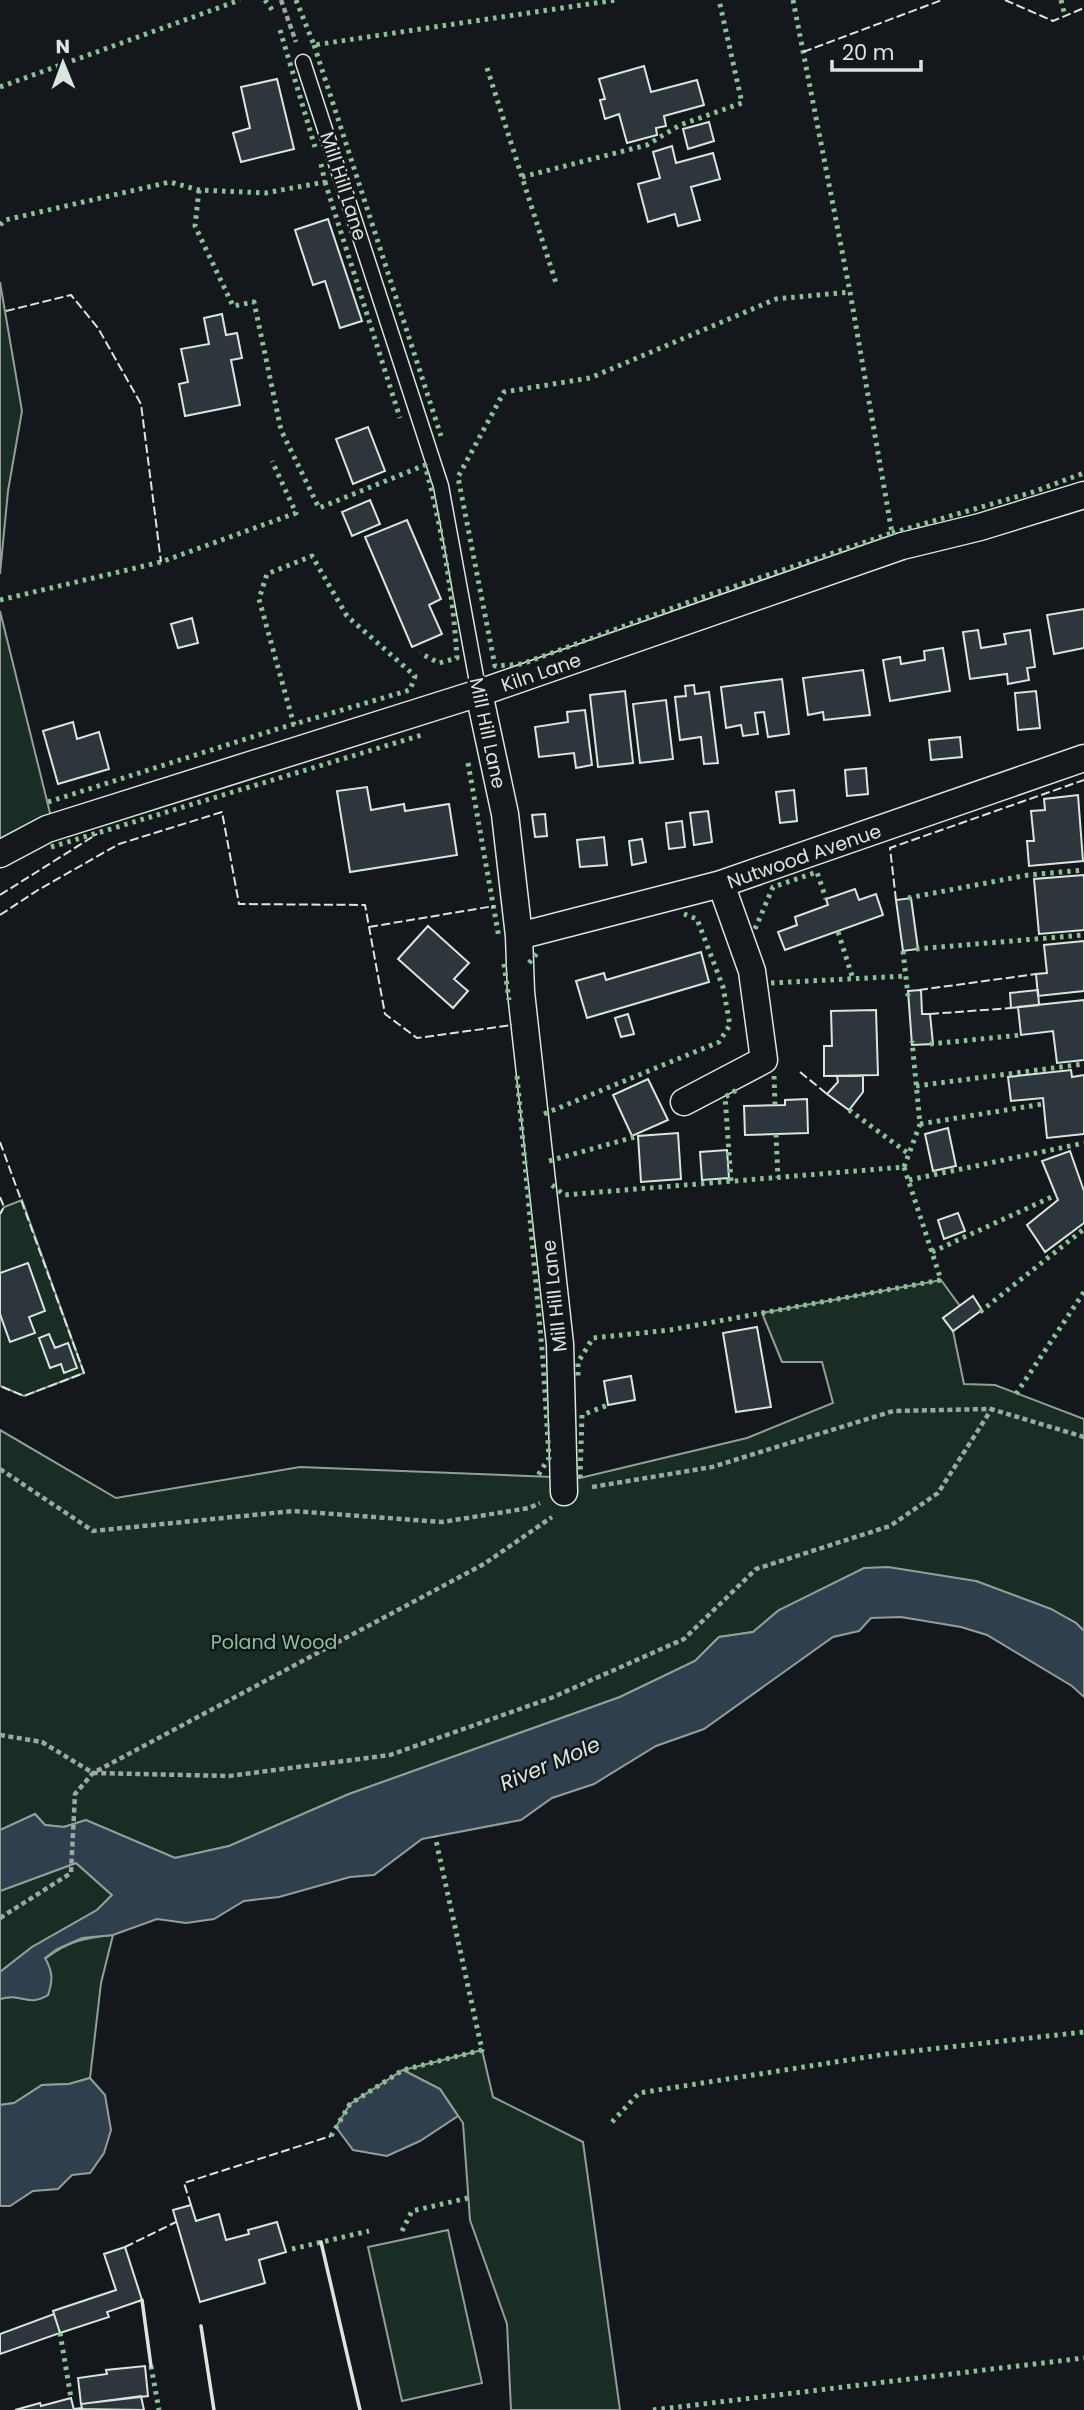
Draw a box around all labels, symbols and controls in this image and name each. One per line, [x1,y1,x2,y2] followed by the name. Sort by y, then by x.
[28,28,98,98] north arrow
[832,28,921,72] scale bar
[55,33,70,60] text: N
[842,38,895,67] text: 20 m
[313,128,374,244] street label: Mill Hill Lane
[498,646,585,699] street label: Kiln Lane
[463,675,512,791] street label: Mill Hill Lane
[723,817,885,896] street label: Nutwood Avenue
[535,1238,574,1353] street label: Mill Hill Lane
[211,1629,337,1656] park label: Poland Wood
[495,1729,605,1798] water label: River Mole

